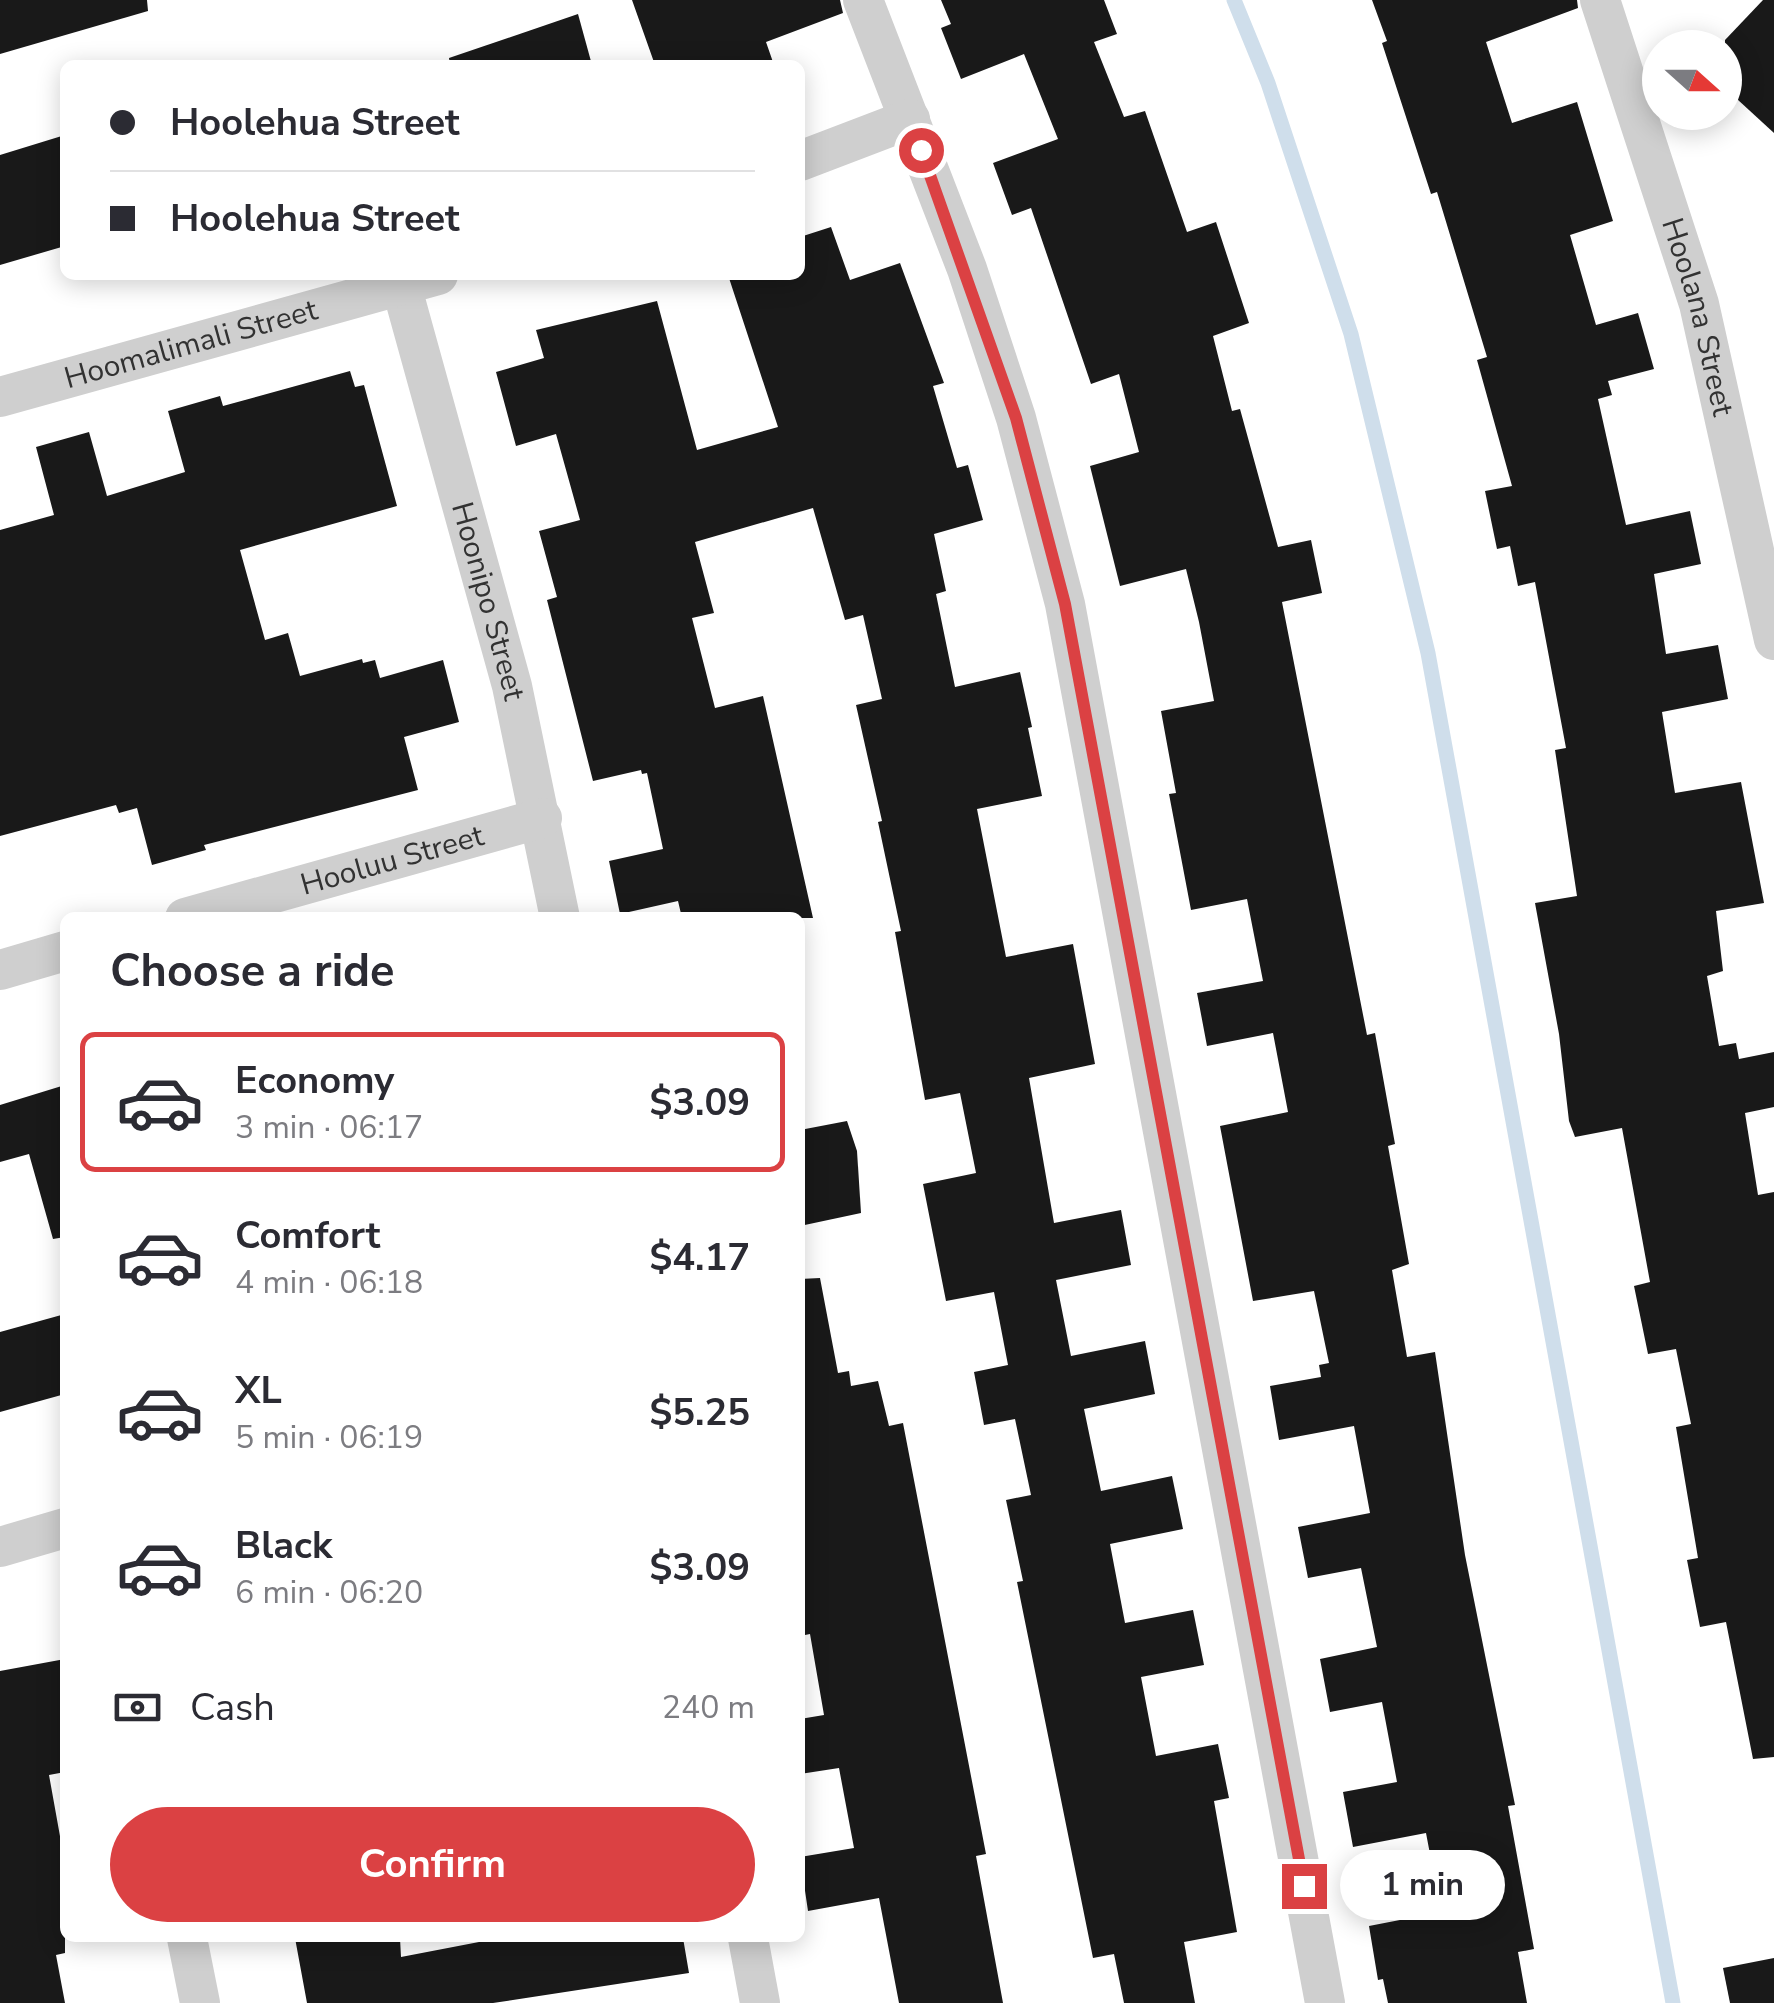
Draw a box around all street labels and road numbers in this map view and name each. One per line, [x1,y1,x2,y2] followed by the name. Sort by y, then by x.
[1651,213,1743,420] street label: Hoolana Street
[60,289,322,399] street label: Hoomalimali Street
[441,497,535,704] street label: Hoonipo Street
[296,815,489,906] street label: Hooluu Street

